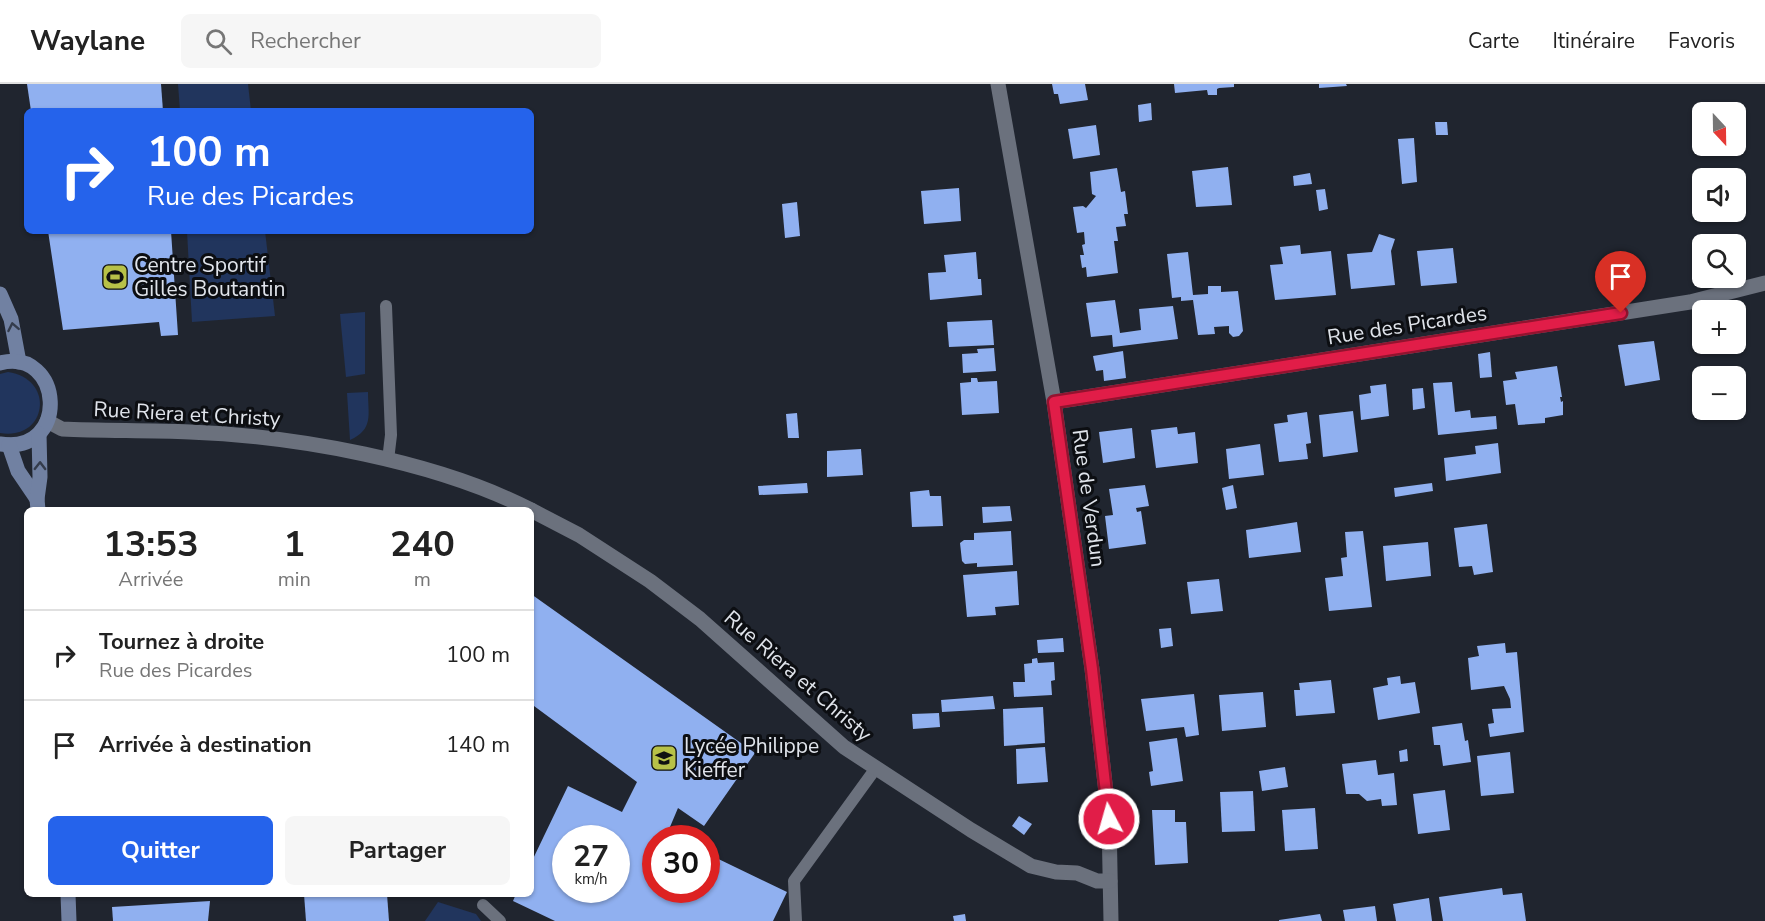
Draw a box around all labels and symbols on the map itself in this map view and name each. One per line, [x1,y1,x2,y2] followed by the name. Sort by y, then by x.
[1692,102,1746,156] north arrow
[134,251,285,303] place label: Centre Sportif Gilles Boutantin
[1595,251,1646,313] pin
[100,262,130,292] sports icon: Centre Sportif Gilles Boutantin
[1325,299,1489,351] street label: Rue des Picardes
[7,322,20,332] one-way arrow
[93,395,281,433] street label: Rue Riera et Christy
[1065,427,1113,569] street label: Rue de Verdun
[33,462,46,471] one-way arrow
[718,604,878,748] street label: Rue Riera et Christy
[684,732,819,784] place label: Lycée Philippe Kieffer
[649,743,679,773] school or university icon: Lycée Philippe Kieffer
[1077,787,1141,851] position arrow
[642,825,720,903] speed limit sign: 30

